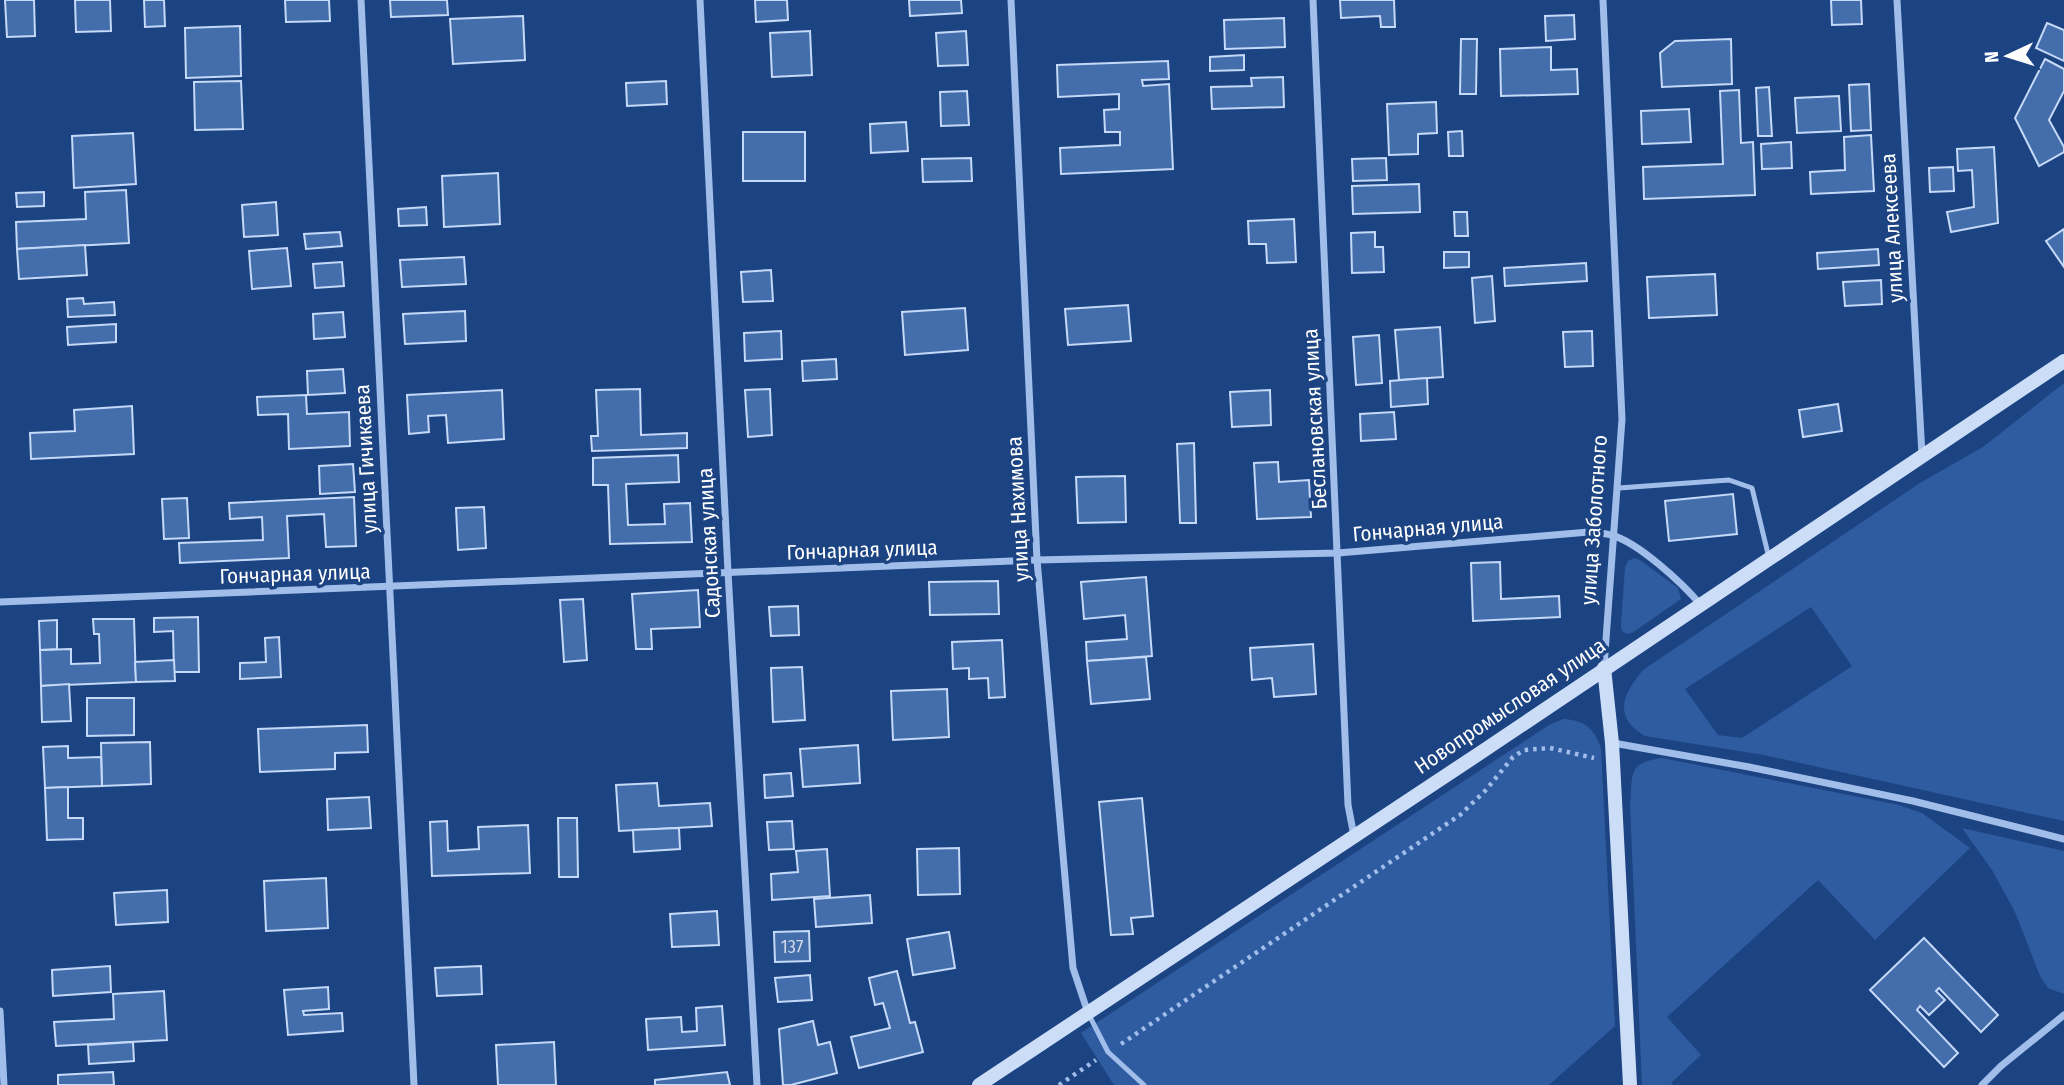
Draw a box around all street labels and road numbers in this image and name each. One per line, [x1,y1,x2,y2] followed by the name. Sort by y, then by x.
[1875,153,1909,303] street label: улица Алексеева
[1297,328,1333,510] street label: Беслановская улица
[349,384,383,534] street label: улица Гичикаева
[1575,434,1613,606] street label: улица Заболотного
[1001,436,1035,582] street label: улица Нахимова
[692,467,726,619] street label: Садонская улица
[1352,508,1504,548] street label: Гончарная улица
[786,534,938,566] street label: Гончарная улица
[219,558,371,590] street label: Гончарная улица
[1410,632,1610,780] street label: Новопромысловая улица

